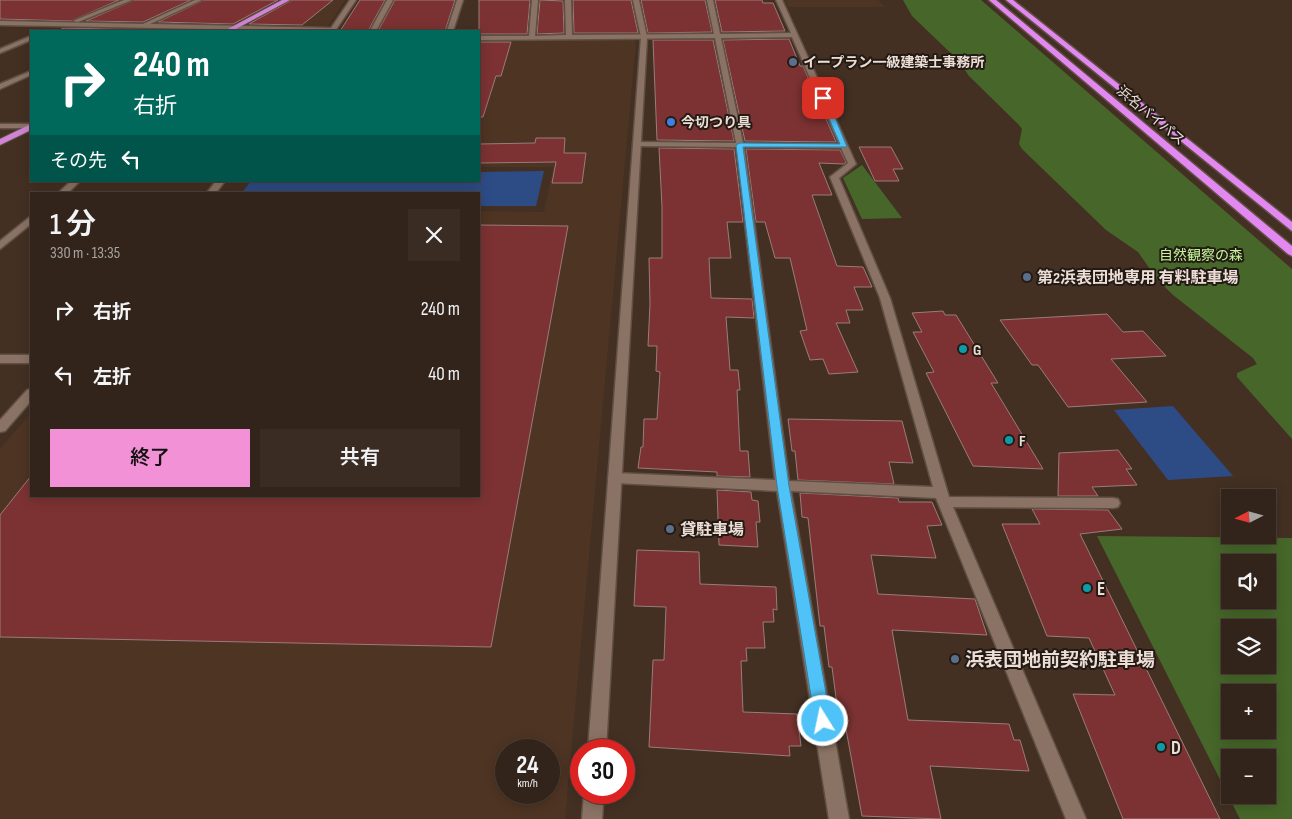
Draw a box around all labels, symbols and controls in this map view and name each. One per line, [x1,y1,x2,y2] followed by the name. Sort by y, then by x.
[133,44,210,87] text: 240 m
[50,50,115,115] icon: right
[803,54,984,71] place label: イープラン一級建築士事務所
[787,56,799,68] marker: イープラン一級建築士事務所
[802,77,844,119] pin
[1113,82,1188,149] street label: 浜名バイパス
[809,84,837,112] icon: arrive
[133,93,177,120] text: 右折
[681,114,751,131] place label: 今切つり具
[665,116,677,128] marker: 今切つり具
[117,145,145,173] icon: left
[50,150,107,173] text: その先
[50,207,96,243] text: 1 分
[408,209,460,261] button: close
[50,244,120,263] text: 330 m · 13:35
[1159,247,1243,264] park label: 自然観察の森
[1037,268,1239,288] place label: 第2浜表団地専用 有料駐車場
[1021,271,1033,283] marker: 第2浜表団地専用 有料駐車場
[50,296,78,324] icon: right
[421,298,460,321] text: 240 m
[93,301,131,324] text: 右折
[973,341,981,360] place label: G
[957,343,969,355] marker: G
[50,361,78,389] icon: left
[428,363,460,386] text: 40 m
[93,366,131,389] text: 左折
[50,429,250,487] button: 終了
[260,429,460,487] button: 共有
[1019,432,1026,451] place label: F
[1003,434,1015,446] marker: F
[1221,489,1276,544] north arrow
[1221,489,1276,804] map controls
[680,520,744,540] place label: 貸駐車場
[664,523,676,535] marker: 貸駐車場
[1221,554,1276,609] button: sound
[1097,578,1105,601] place label: E
[1081,582,1093,594] marker: E
[1221,619,1276,674] button: layers
[965,649,1155,672] place label: 浜表団地前契約駐車場
[949,653,961,665] marker: 浜表団地前契約駐車場
[1221,684,1276,739] button: +
[796,694,848,746] position arrow
[1171,737,1181,760] place label: D
[570,739,635,804] speed limit sign: 30
[1155,741,1167,753] marker: D
[1221,749,1276,804] button: −
[516,750,539,781] text: 24
[517,776,538,791] text: km/h

